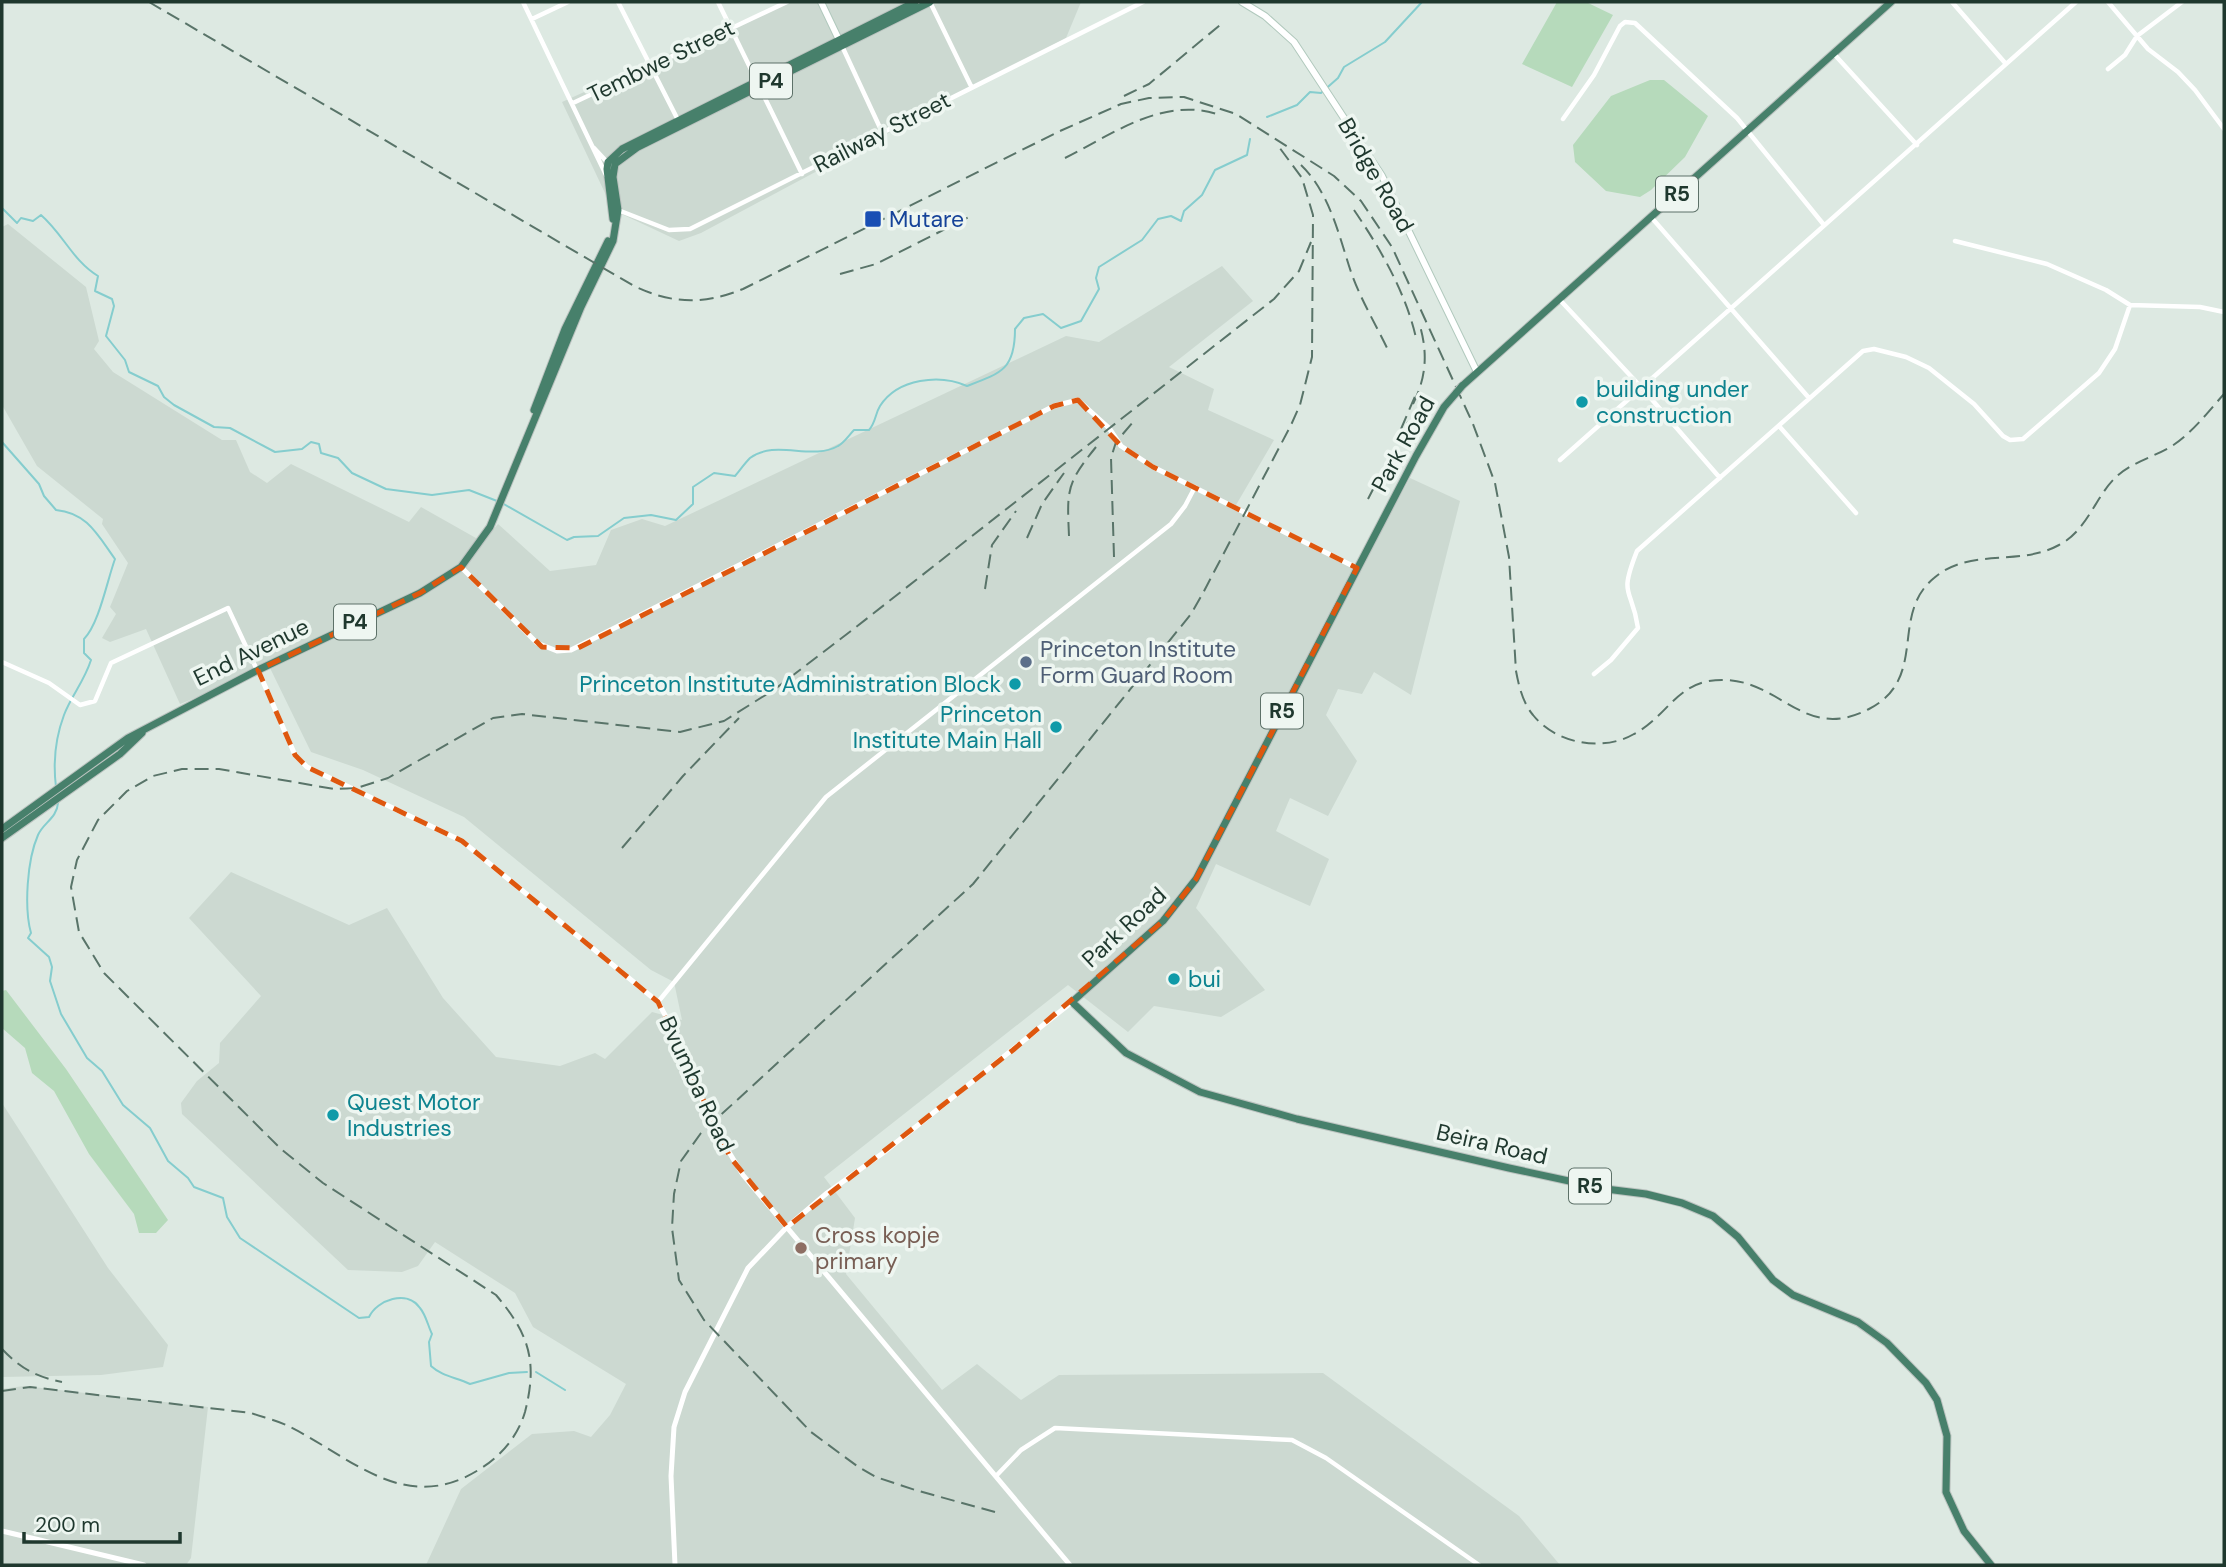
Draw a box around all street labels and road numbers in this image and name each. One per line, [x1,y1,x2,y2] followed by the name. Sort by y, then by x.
[583,12,739,110] street label: Tembwe Street
[750,64,792,98] road number: P4
[808,85,956,179] street label: Railway Street
[1331,112,1421,238] street label: Bridge Road
[1656,176,1698,212] road number: R5
[1364,391,1442,497] street label: Park Road
[334,604,376,640] road number: P4
[188,611,314,693] street label: End Avenue
[1261,694,1303,728] road number: R5
[1075,880,1173,974] street label: Park Road
[653,1011,741,1157] street label: Bvumba Road
[1434,1117,1550,1171] street label: Beira Road
[1569,1168,1611,1204] road number: R5

